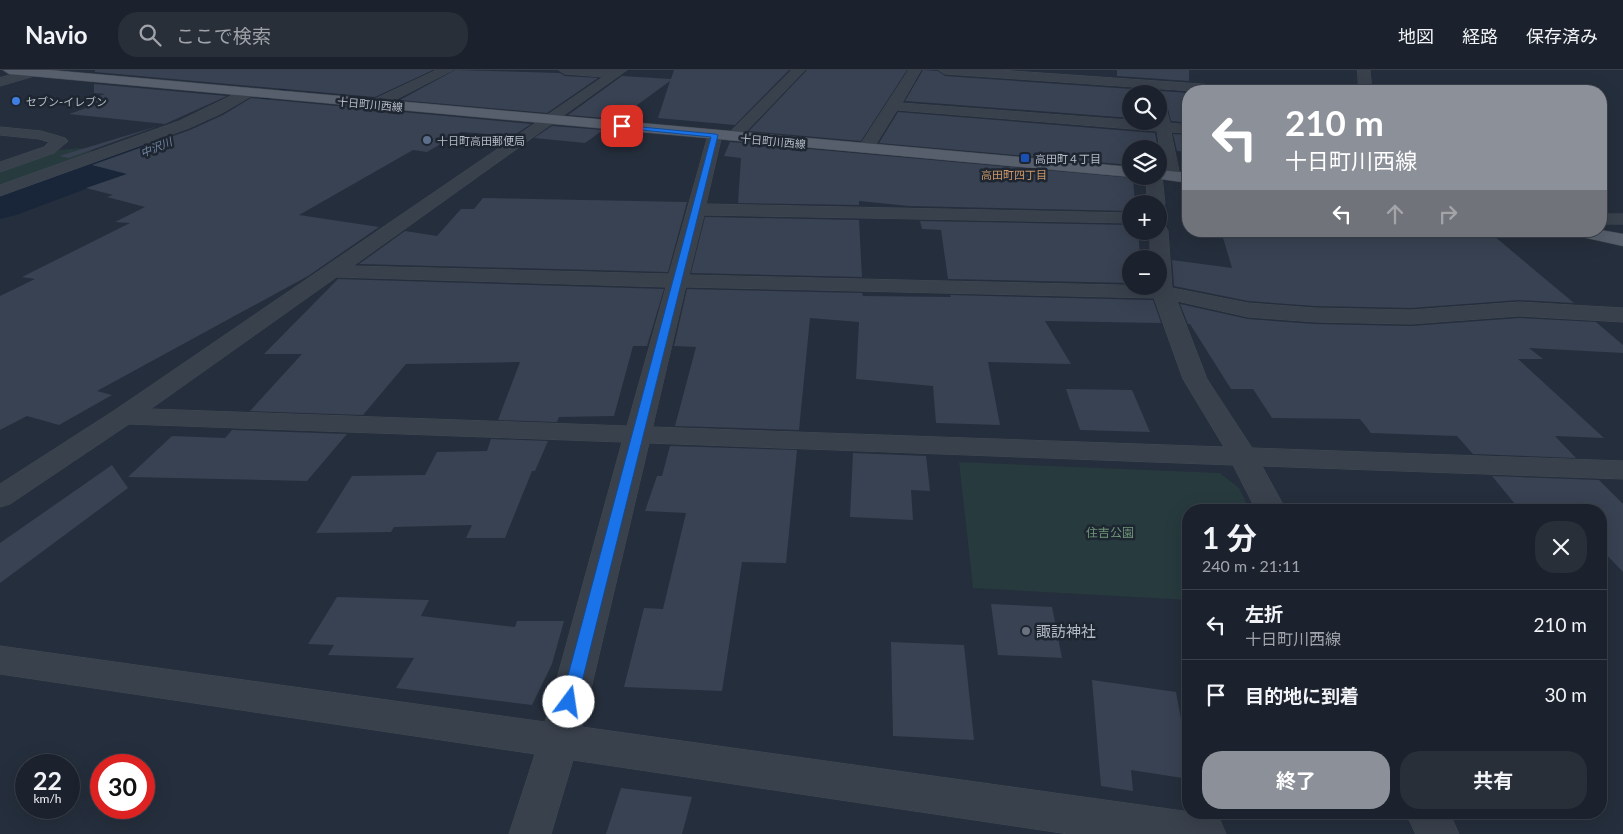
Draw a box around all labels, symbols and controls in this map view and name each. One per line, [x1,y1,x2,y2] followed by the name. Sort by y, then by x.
[118,12,468,57] search box
[25,20,88,49] text: Navio
[136,21,164,49] icon: search
[176,24,271,47] text: ここで検索
[1398,25,1434,47] text: 地図
[1462,25,1498,47] text: 経路
[1526,25,1598,47] text: 保存済み
[1122,85,1167,295] map controls
[1122,85,1167,130] button: search
[10,95,22,107] marker: セブン-イレブン
[26,95,107,108] place label: セブン-イレブン
[337,95,403,113] street label: 十日町川西線
[1285,101,1384,143] text: 210 m
[601,105,643,147] pin
[1202,105,1267,170] icon: left
[608,112,636,140] icon: arrive
[740,132,806,150] street label: 十日町川西線
[138,134,175,159] water label: 中沢川
[421,134,433,146] marker: 十日町高田郵便局
[437,134,525,147] place label: 十日町高田郵便局
[1122,140,1167,185] button: layers
[1285,147,1417,174] text: 十日町川西線
[1019,152,1031,164] marker: 高田町４丁目
[1035,152,1101,165] place label: 高田町４丁目
[981,168,1047,181] district label: 高田町四丁目
[1122,195,1167,240] button: +
[1328,200,1356,228] icon: left
[1381,200,1409,228] icon: ahead
[1434,200,1462,228] icon: right
[1122,250,1167,295] button: −
[1202,519,1257,555] text: 1 分
[1535,521,1587,573] button: close
[1086,525,1134,540] park label: 住吉公園
[1202,556,1301,575] text: 240 m · 21:11
[1245,602,1283,625] text: 左折
[1202,611,1230,639] icon: left
[1533,613,1587,636] text: 210 m
[1036,622,1096,640] place label: 諏訪神社
[1020,625,1032,637] marker: 諏訪神社
[1245,629,1341,648] text: 十日町川西線
[542,675,594,727] position arrow
[1202,681,1230,709] icon: arrive
[1544,683,1587,706] text: 30 m
[1245,684,1359,707] text: 目的地に到着
[1202,751,1390,809] button: 終了
[1400,751,1587,809] button: 共有
[90,754,155,819] speed limit sign: 30
[33,765,62,795] text: 22
[33,791,62,806] text: km/h

